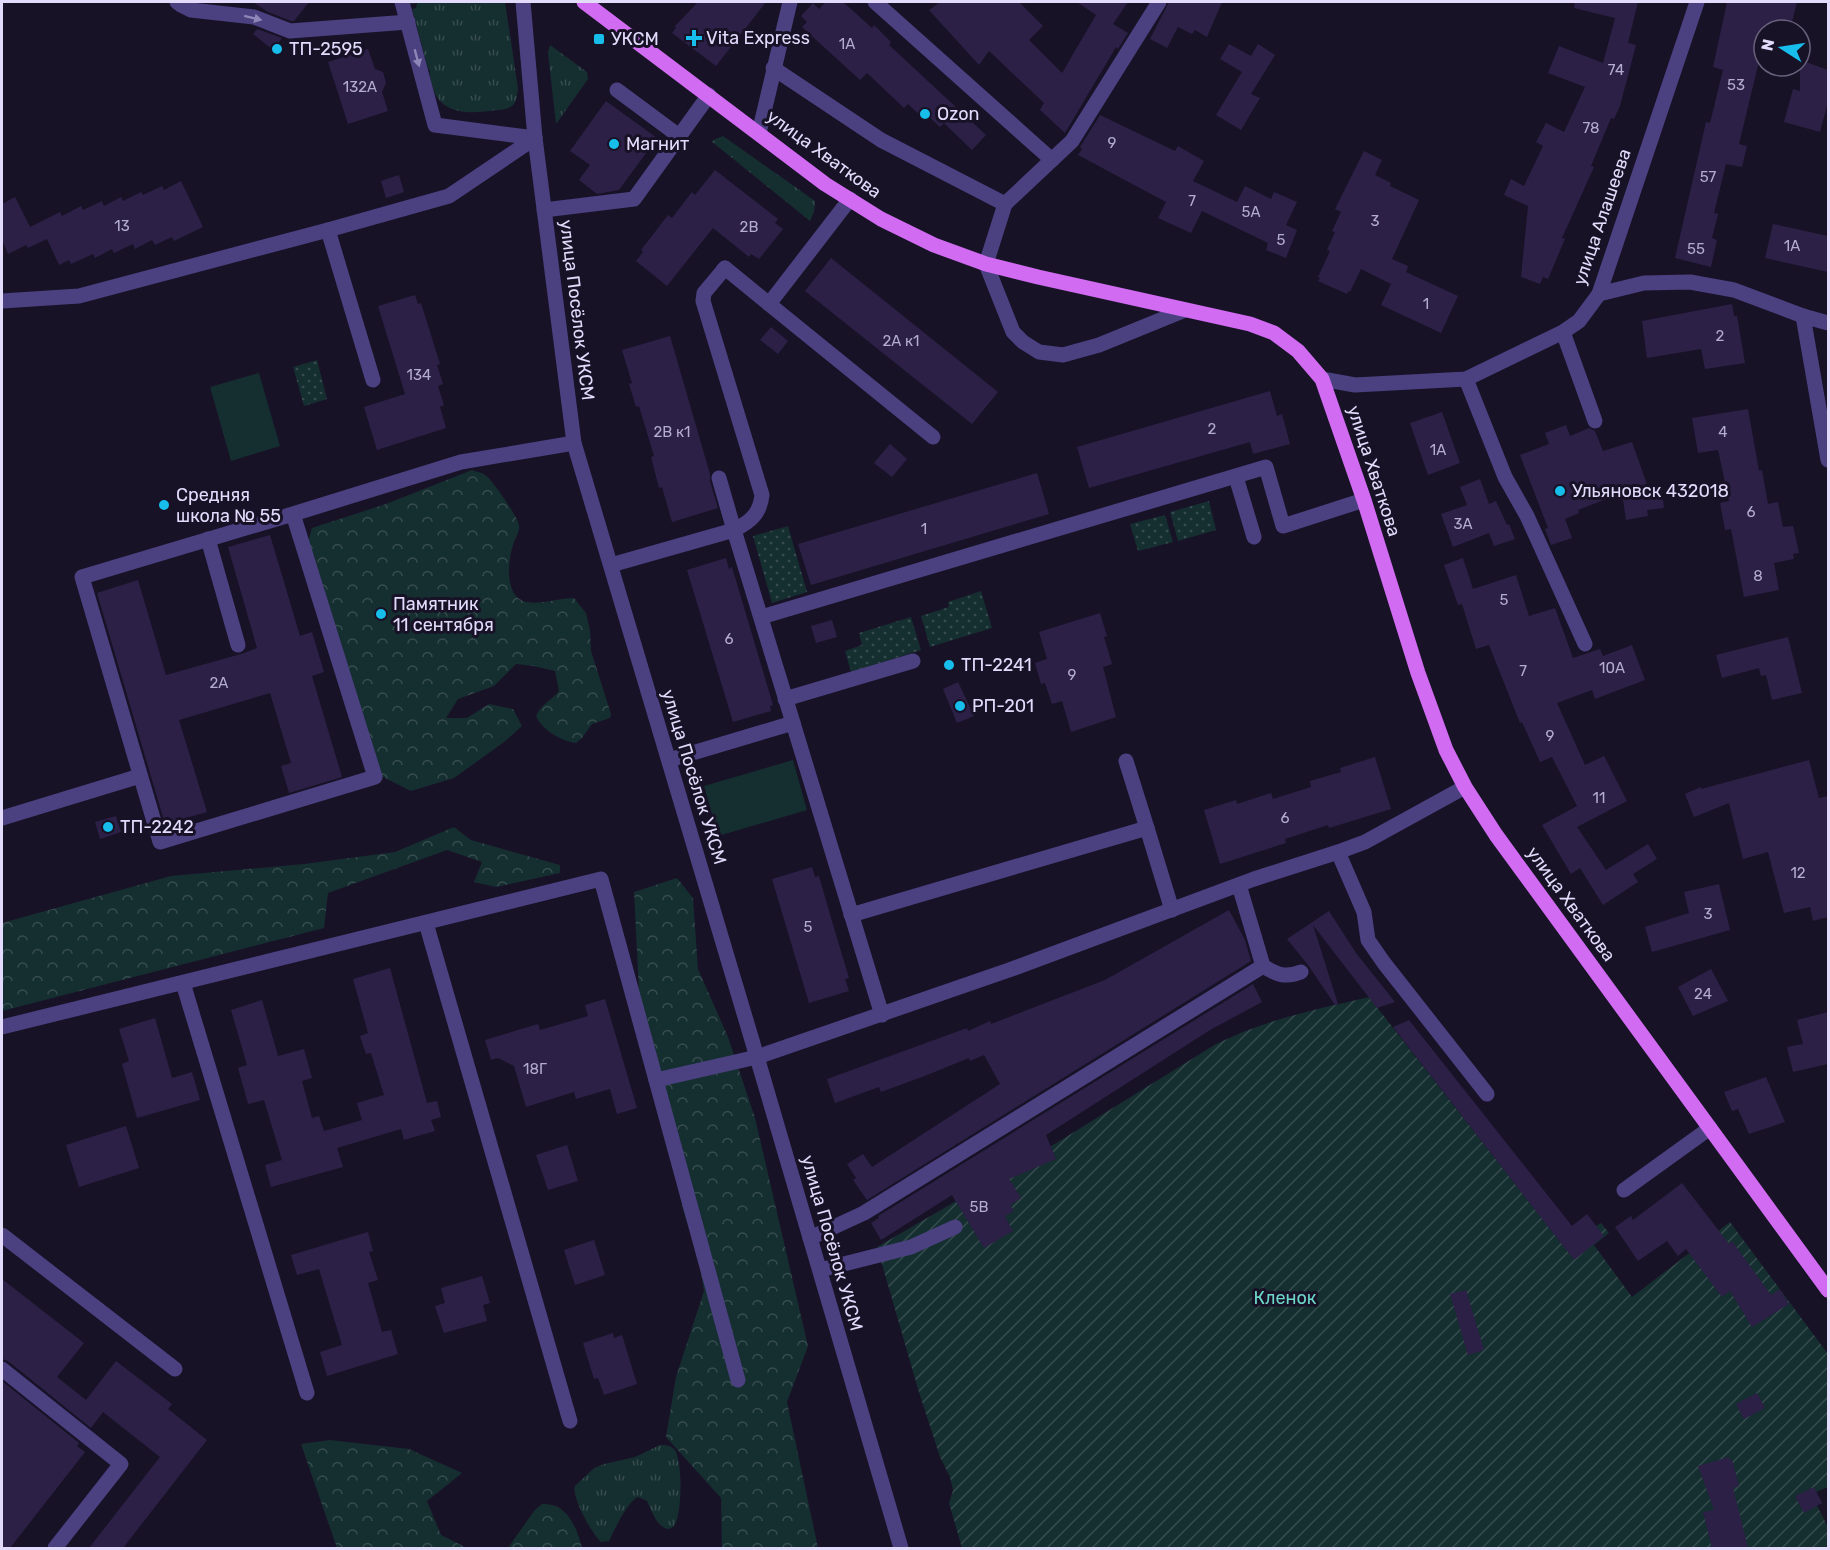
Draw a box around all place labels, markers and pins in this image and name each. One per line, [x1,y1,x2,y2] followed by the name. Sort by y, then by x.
[706,27,810,49] place label: Vita Express
[611,28,659,50] place label: УКСМ
[687,31,701,45] marker: Vita Express
[592,32,606,46] marker: УКСМ
[289,38,363,60] place label: ТП-2595
[270,42,284,56] marker: ТП-2595
[937,103,979,125] place label: Ozon
[918,107,932,121] marker: Ozon
[626,133,689,155] place label: Магнит
[607,137,621,151] marker: Магнит
[1572,480,1729,502] place label: Ульяновск 432018
[176,484,281,527] place label: Средняя школа № 55
[1553,484,1567,498] marker: Ульяновск 432018
[157,498,171,512] marker: Средняя школа № 55
[393,593,494,636] place label: Памятник 11 сентября
[374,607,388,621] marker: Памятник 11 сентября
[961,654,1032,676] place label: ТП-2241
[942,658,956,672] marker: ТП-2241
[972,695,1034,717] place label: РП-201
[953,699,967,713] marker: РП-201
[120,816,194,838] place label: ТП-2242
[101,820,115,834] marker: ТП-2242

